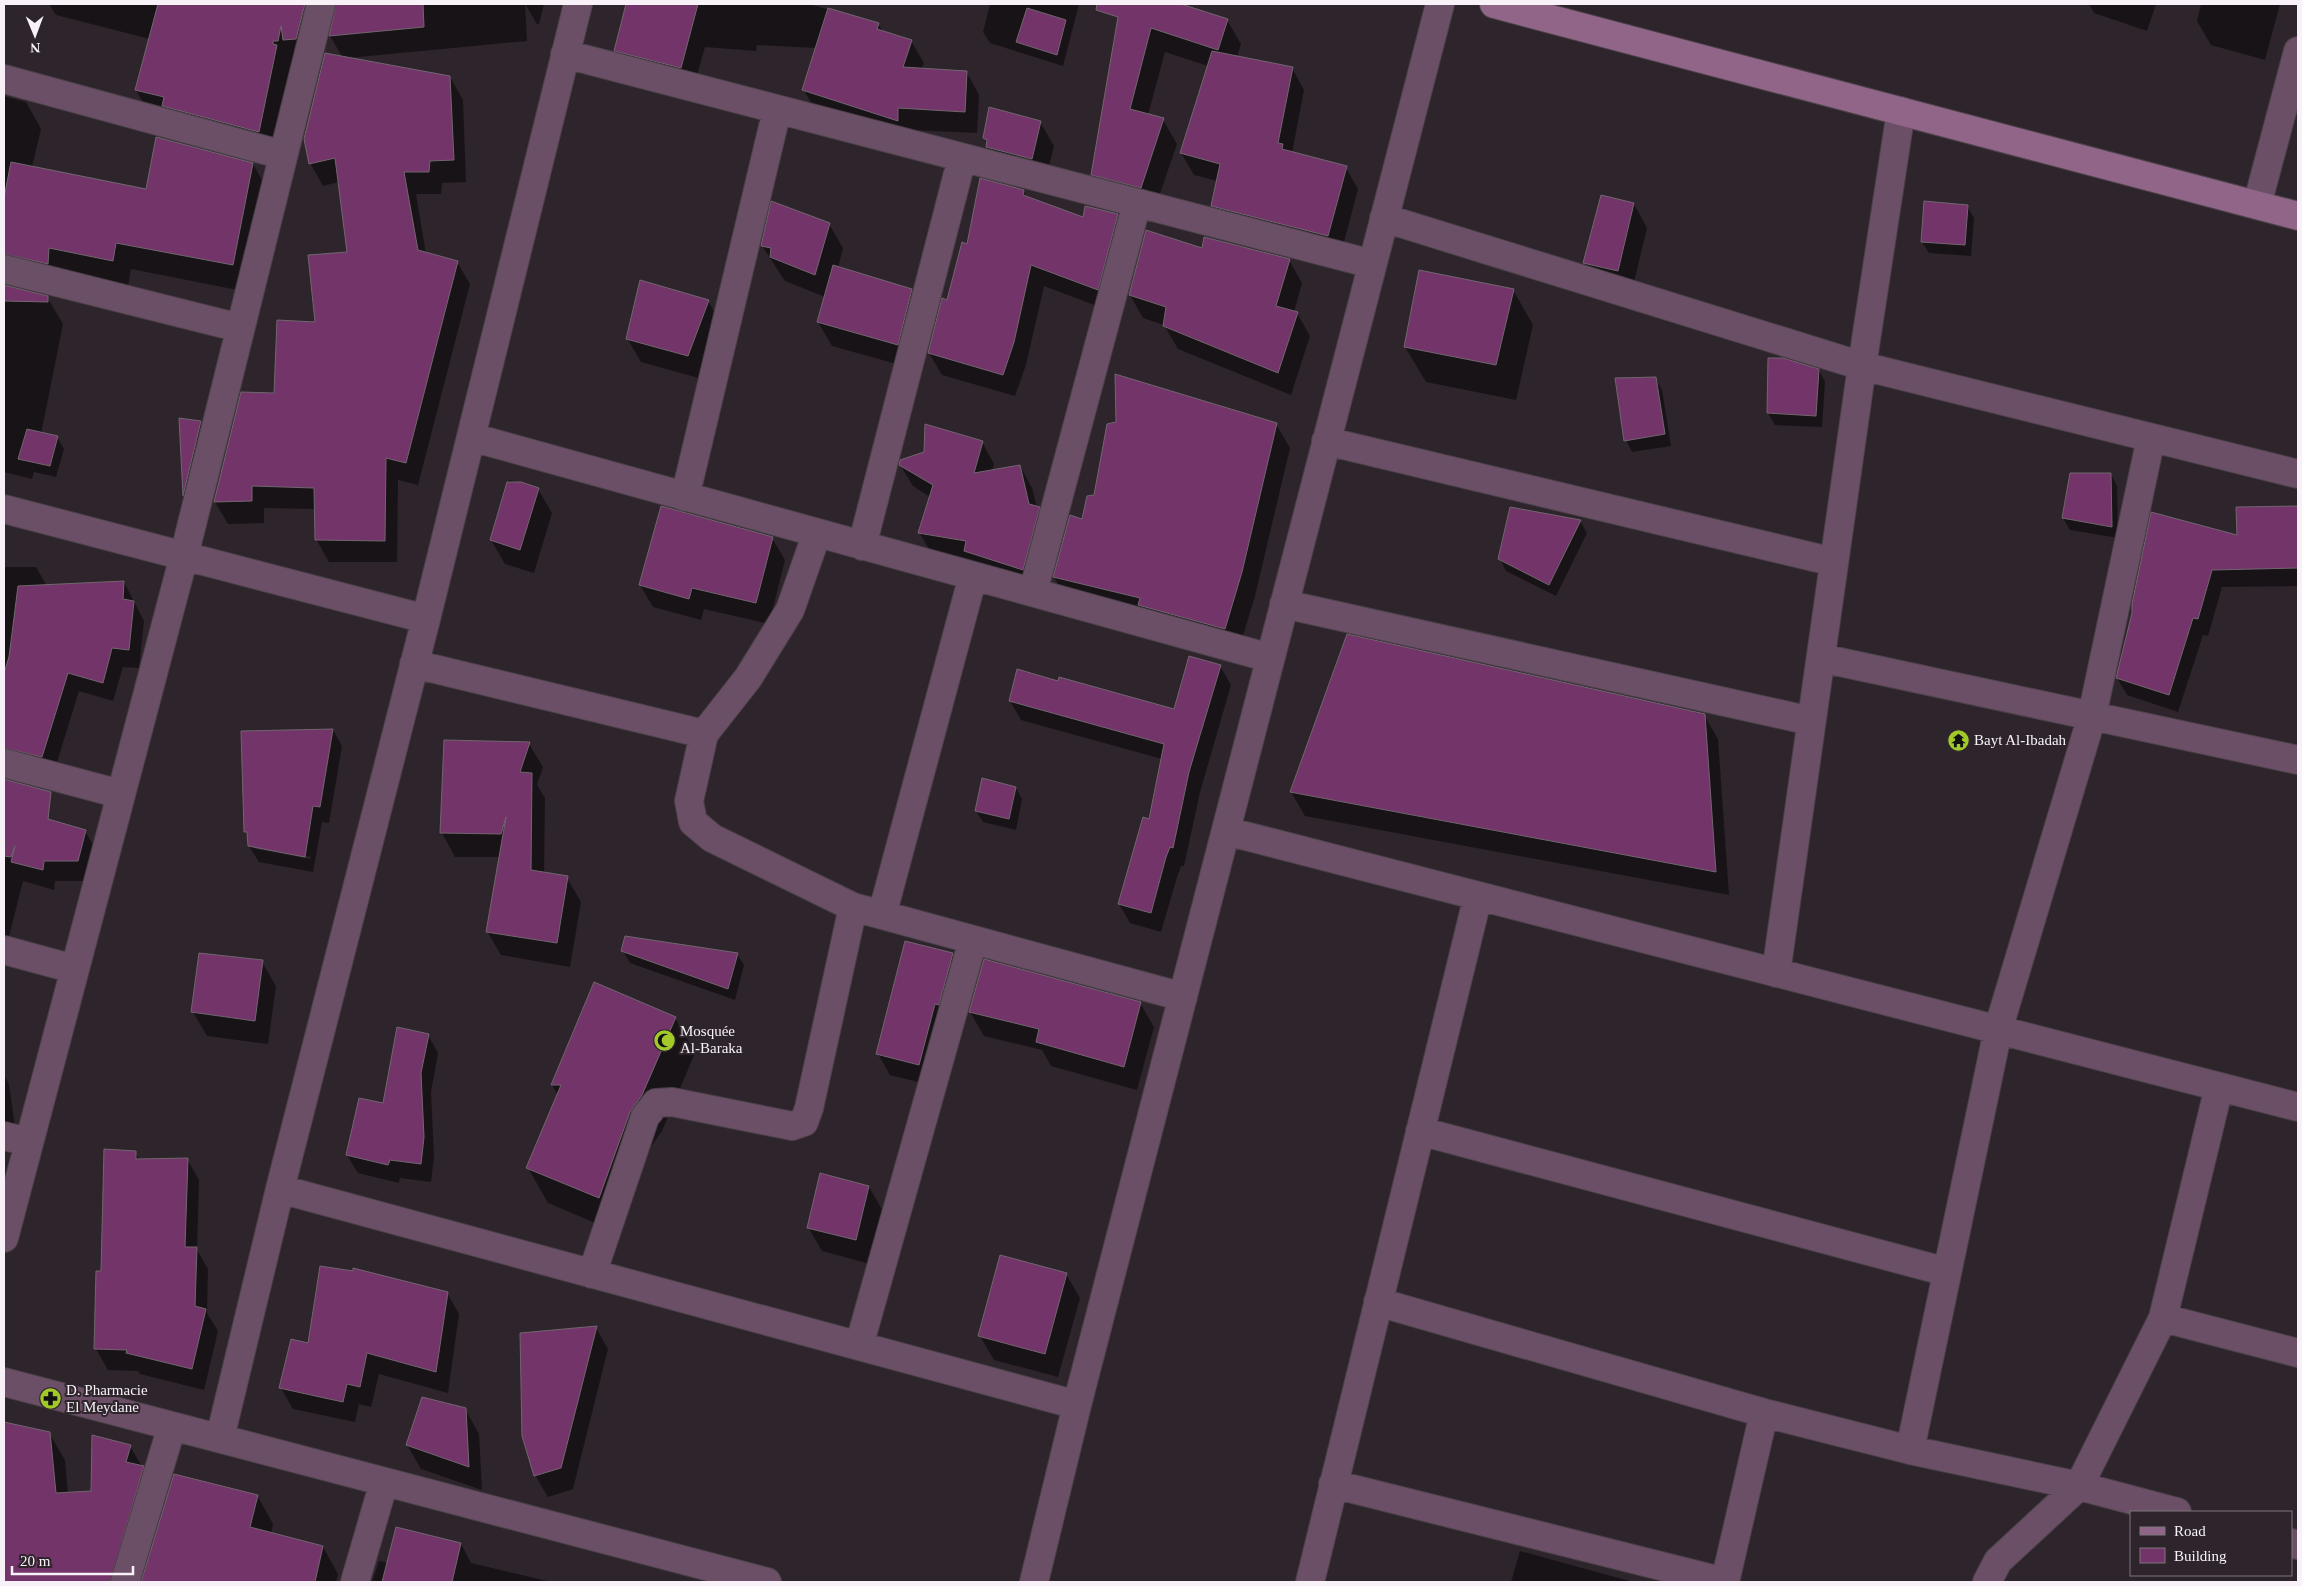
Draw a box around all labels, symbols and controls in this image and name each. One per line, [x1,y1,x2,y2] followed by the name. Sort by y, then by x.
[10,10,60,60] north arrow
[30,40,40,55] text: N
[1946,728,1970,752] temple icon: Bayt Al-Ibadah
[1974,732,2067,748] place label: Bayt Al-Ibadah
[680,1023,743,1056] place label: Mosquée Al-Baraka
[652,1028,676,1052] mosque icon: Mosquée Al-Baraka
[66,1382,148,1415] place label: D. Pharmacie El Meydane
[38,1387,62,1411] pharmacy icon: D. Pharmacie El Meydane
[2130,1511,2292,1576] legend
[2174,1523,2206,1539] text: Road
[12,1544,134,1576] scale bar
[2174,1548,2227,1564] text: Building
[20,1553,51,1569] text: 20 m

